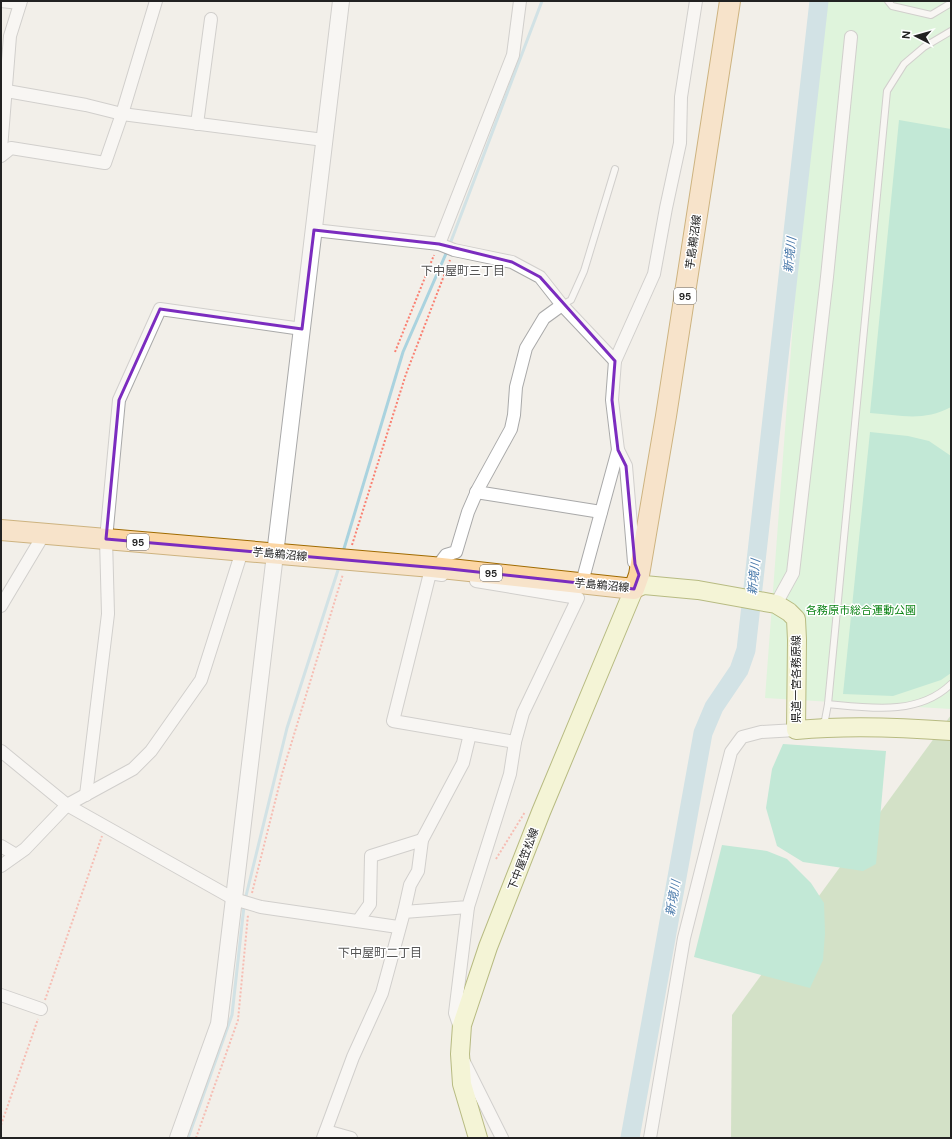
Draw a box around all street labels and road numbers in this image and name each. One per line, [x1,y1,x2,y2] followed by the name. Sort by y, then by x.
[682,214,704,270] street label: 芋島鵜沼線
[674,288,696,304] road number: 95
[127,534,149,550] road number: 95
[252,545,308,563] street label: 芋島鵜沼線
[480,565,502,581] road number: 95
[574,576,630,594] street label: 芋島鵜沼線
[789,635,803,723] street label: 県道一宮各務原線
[505,826,541,892] street label: 下中屋笠松線

